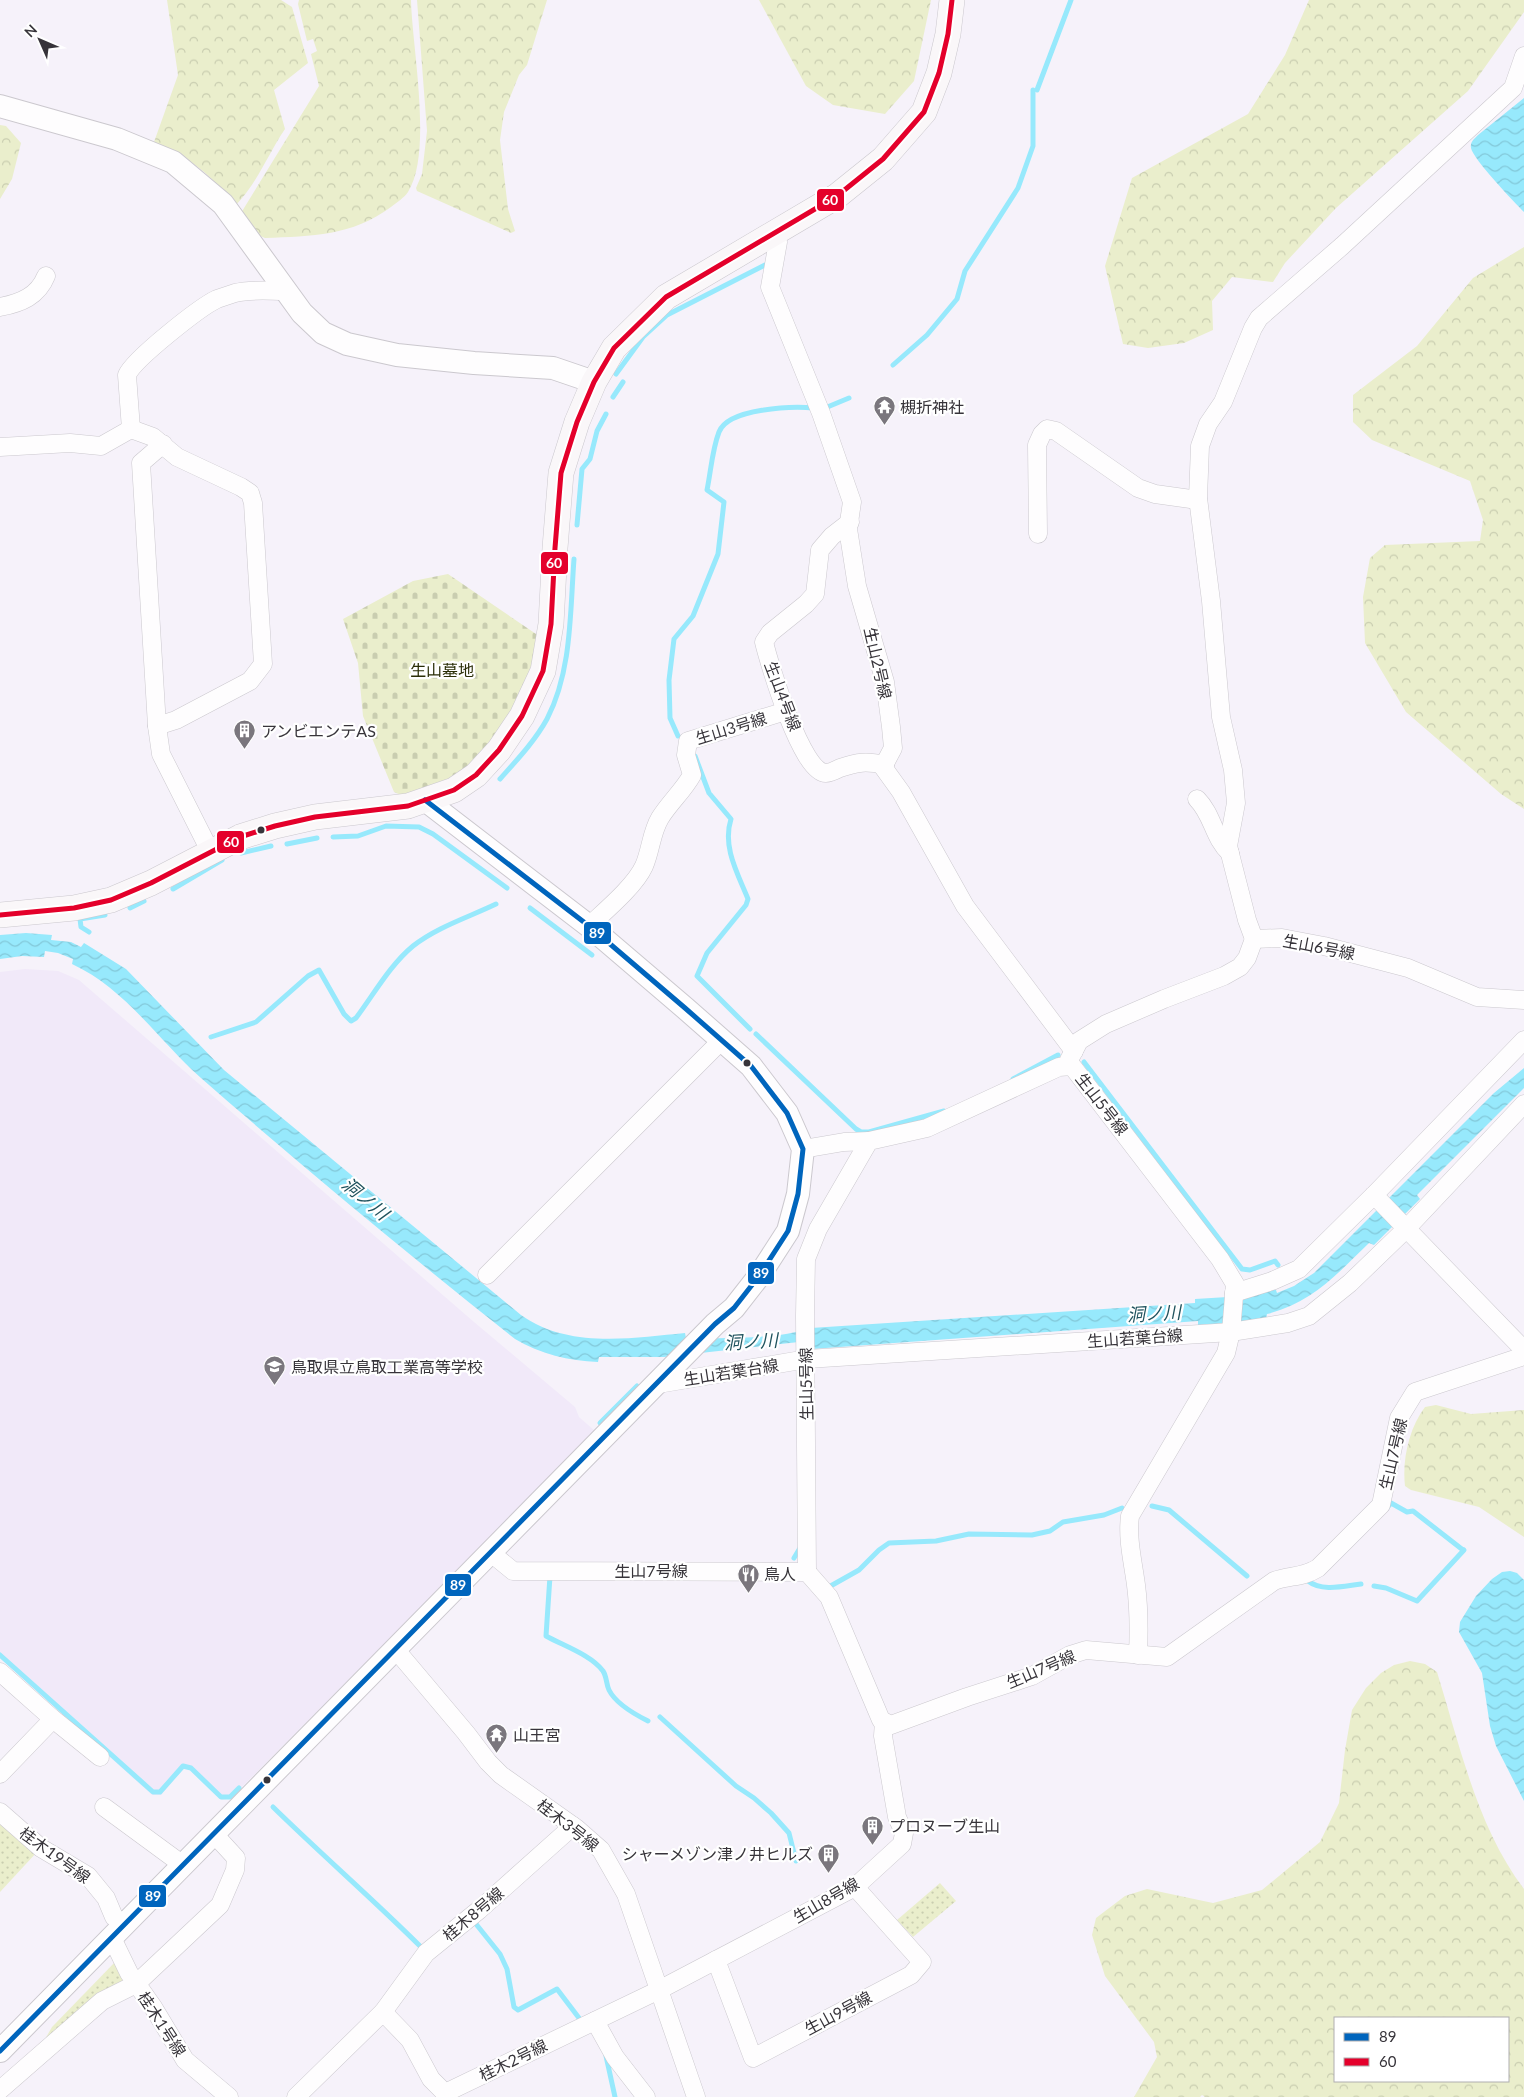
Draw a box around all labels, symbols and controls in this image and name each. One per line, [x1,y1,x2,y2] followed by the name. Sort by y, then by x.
[15,15,65,65] north arrow
[21,21,40,40] text: N
[816,188,845,212] line badge: 60
[822,191,838,208] text: 60
[872,395,896,426] temple icon: 槻折神社
[900,397,964,416] place label: 槻折神社
[540,551,569,575] line badge: 60
[546,554,562,571] text: 60
[861,625,896,701] street label: 生山2号線
[761,658,805,733] street label: 生山4号線
[410,660,474,679] park label: 生山墓地
[693,708,769,747] street label: 生山3号線
[233,719,257,750] building icon: アンビエンテAS
[261,721,376,740] place label: アンビエンテAS
[256,825,266,835] unlabelled marker
[216,830,245,854] line badge: 60
[223,833,239,850] text: 60
[583,921,612,945] line badge: 89
[589,924,605,941] text: 89
[1281,930,1357,963] street label: 生山6号線
[742,1058,752,1068] unlabelled marker
[1072,1069,1132,1138] street label: 生山5号線
[338,1172,395,1225] water label: 洞ノ川
[747,1261,775,1285] line badge: 89
[753,1264,769,1281] text: 89
[1126,1300,1183,1325] water label: 洞ノ川
[1086,1325,1184,1350] street label: 生山若葉台線
[723,1328,780,1353] water label: 洞ノ川
[795,1347,816,1421] street label: 生山5号線
[263,1355,287,1386] school or university icon: 鳥取県立鳥取工業高等学校
[682,1355,780,1388] street label: 生山若葉台線
[291,1357,483,1376] place label: 鳥取県立鳥取工業高等学校
[1375,1416,1410,1492] street label: 生山7号線
[614,1561,688,1580] street label: 生山7号線
[736,1562,760,1593] restaurant icon: 鳥人
[764,1564,796,1583] place label: 鳥人
[444,1573,472,1597] line badge: 89
[450,1576,466,1593] text: 89
[1003,1645,1078,1692] street label: 生山7号線
[485,1723,509,1754] temple icon: 山王宮
[513,1725,561,1744] place label: 山王宮
[262,1775,272,1785] unlabelled marker
[534,1795,603,1855] street label: 桂木3号線
[861,1814,885,1845] building icon: プロヌーブ生山
[889,1816,1000,1835] place label: プロヌーブ生山
[16,1823,94,1887] street label: 桂木19号線
[817,1842,841,1873] building icon: シャーメゾン津ノ井ヒルズ
[622,1844,813,1863] place label: シャーメゾン津ノ井ヒルズ
[789,1873,862,1926] street label: 生山8号線
[439,1883,507,1944] street label: 桂木8号線
[138,1884,167,1908] line badge: 89
[145,1887,161,1904] text: 89
[801,1987,875,2038] street label: 生山9号線
[134,1988,190,2060] street label: 桂木1号線
[1334,2017,1509,2082] legend
[1379,2027,1396,2045] text: 89
[476,2035,550,2084] street label: 桂木2号線
[1379,2052,1397,2070] text: 60

